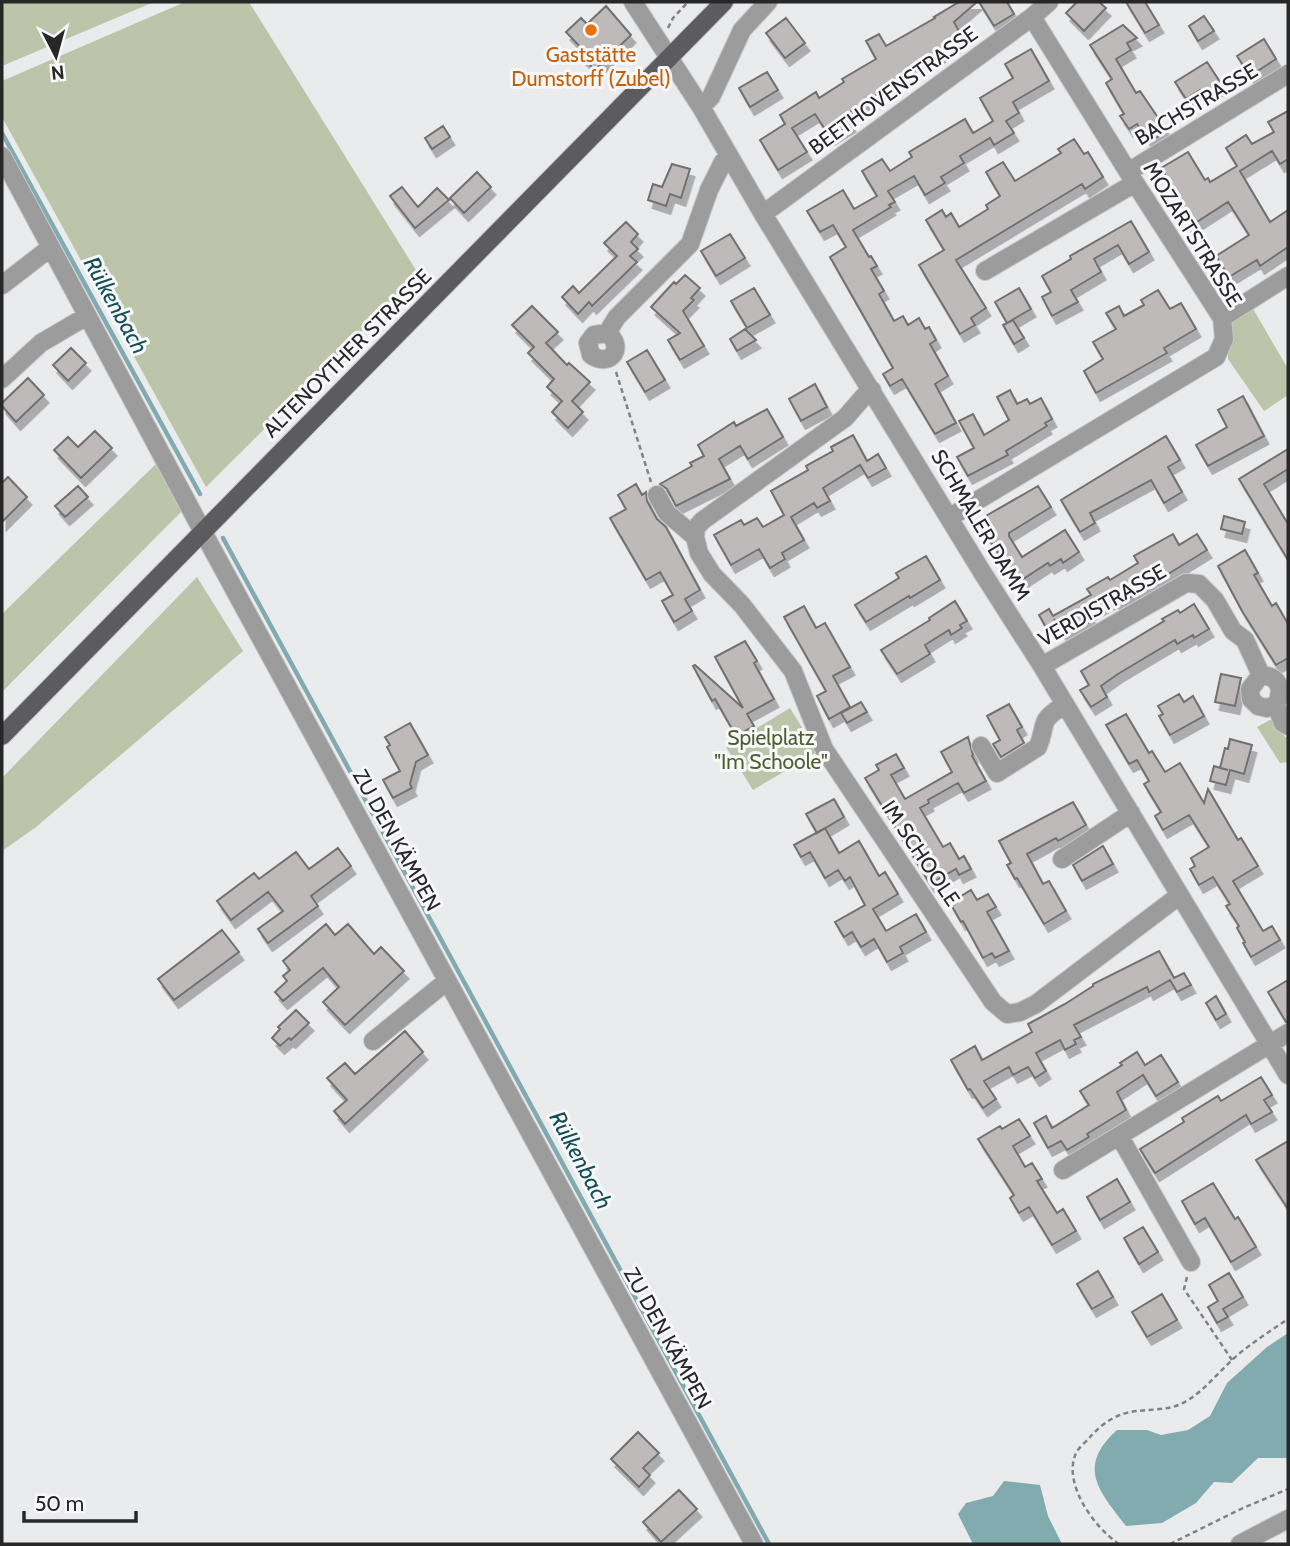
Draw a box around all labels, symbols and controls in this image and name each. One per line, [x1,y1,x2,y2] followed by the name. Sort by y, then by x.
[804,20,982,160] street label: BEETHOVENSTRASSE
[21,21,91,91] north arrow
[583,22,599,38] marker: Gaststätte Dumstorff (Zubel)
[511,42,671,91] place label: Gaststätte Dumstorff (Zubel)
[1130,58,1262,150] street label: BACHSTRASSE
[50,60,66,85] text: N
[1138,157,1248,311] street label: MOZARTSTRASSE
[78,251,154,359] water label: Rülkenbach
[258,264,436,442] street label: ALTENOYTHER STRASSE
[926,445,1036,605] street label: SCHMALER DAMM
[1034,558,1170,652] street label: VERDISTRASSE
[714,725,828,774] park label: Spielplatz "Im Schoole"
[348,765,446,915] street label: ZU DEN KÄMPEN
[877,796,965,910] street label: IM SCHOOLE
[544,1106,618,1214] water label: Rülkenbach
[619,1263,717,1413] street label: ZU DEN KÄMPEN
[24,1480,136,1524] scale bar
[35,1491,84,1516] text: 50 m

